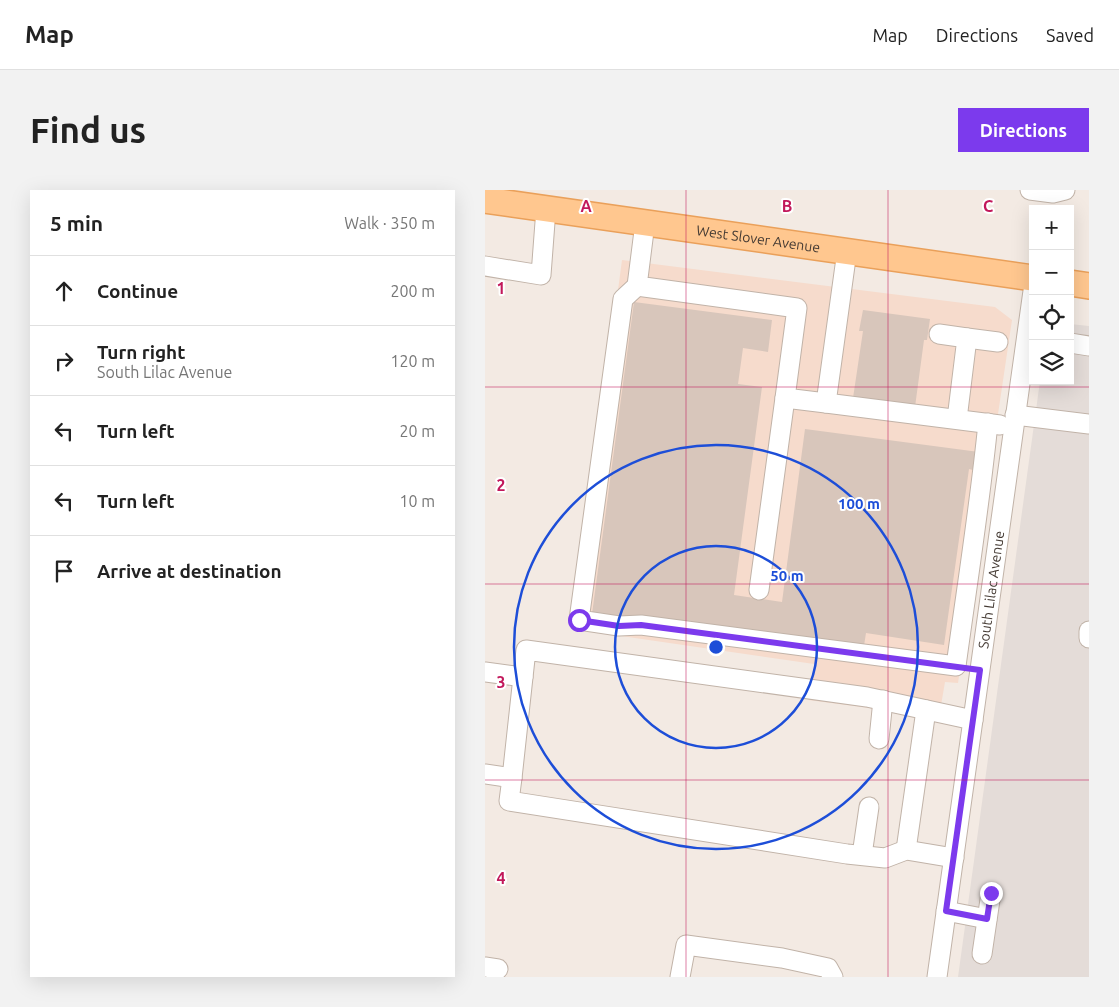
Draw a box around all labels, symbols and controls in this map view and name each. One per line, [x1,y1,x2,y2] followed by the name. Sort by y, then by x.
[25,21,74,48] text: Map
[872,25,908,45] text: Map
[936,25,1018,45] text: Directions
[1046,25,1094,45] text: Saved
[958,108,1089,152] button: Directions
[30,110,146,150] text: Find us
[580,197,592,215] text: A
[782,197,792,215] text: B
[983,197,993,215] text: C
[1029,205,1074,385] map controls
[1029,205,1074,250] button: +
[50,211,103,235] text: 5 min
[344,214,435,232] text: Walk · 350 m
[695,222,821,256] street label: West Slover Avenue
[1029,250,1074,295] button: −
[50,277,78,305] icon: ahead
[496,279,506,297] text: 1
[97,280,178,302] text: Continue
[390,282,435,300] text: 200 m
[1029,295,1074,340] button: locate
[1029,340,1074,385] button: layers
[97,341,185,363] text: Turn right
[50,347,78,375] icon: right
[390,352,435,370] text: 120 m
[97,363,232,381] text: South Lilac Avenue
[50,417,78,445] icon: left
[97,420,175,442] text: Turn left
[399,422,435,440] text: 20 m
[496,476,506,494] text: 2
[50,487,78,515] icon: left
[97,490,175,512] text: Turn left
[399,492,435,510] text: 10 m
[838,495,880,512] text: 100 m
[975,530,1007,650] street label: South Lilac Avenue
[50,557,78,585] icon: arrive
[97,560,282,582] text: Arrive at destination
[770,567,804,584] text: 50 m
[568,609,591,632] route start
[707,638,725,656] centre of rings
[496,673,506,691] text: 3
[496,869,506,887] text: 4
[980,882,1003,905] route end

